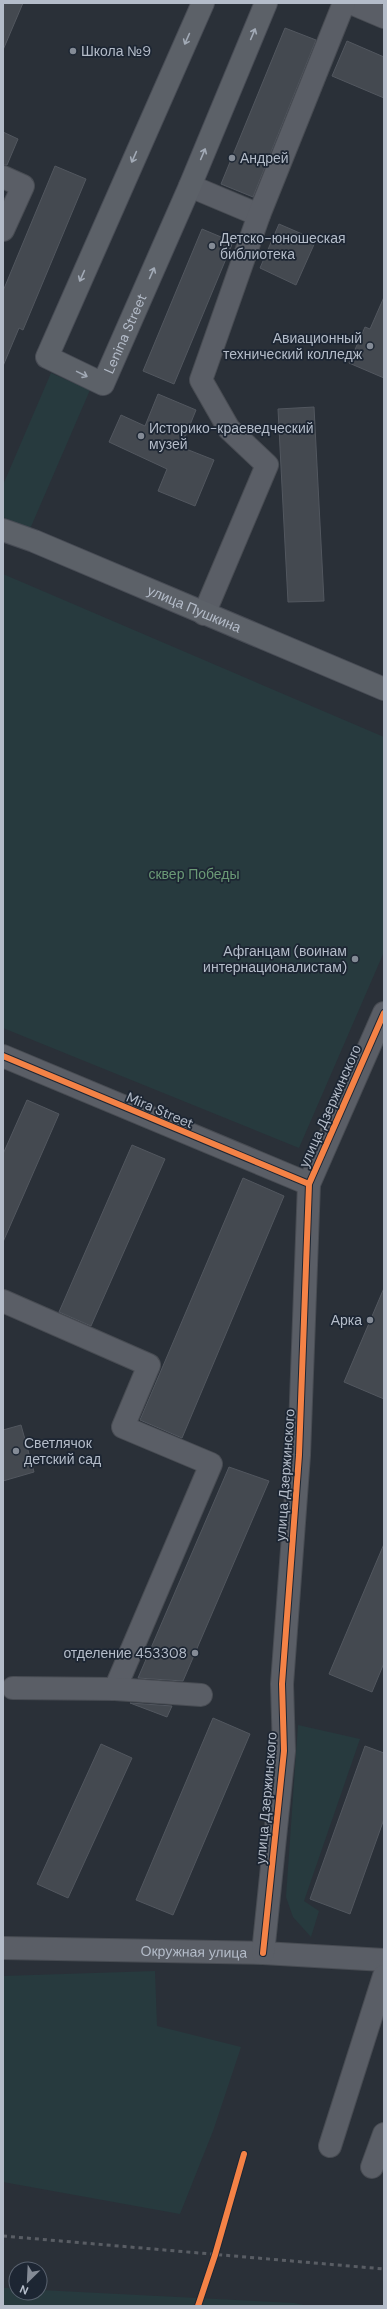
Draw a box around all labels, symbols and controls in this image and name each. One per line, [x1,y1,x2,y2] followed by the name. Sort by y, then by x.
[250,29,257,41] one-way arrow
[183,32,191,44] one-way arrow
[81,42,151,60] place label: Школа №9
[68,46,78,56] marker: Школа №9
[200,149,207,161] one-way arrow
[240,149,289,167] place label: Андрей
[130,151,138,163] one-way arrow
[227,153,237,163] marker: Андрей
[220,229,346,263] place label: Детско-юношеская библиотека
[207,241,217,251] marker: Детско-юношеская библиотека
[148,268,156,280] one-way arrow
[78,270,85,282] one-way arrow
[100,291,151,376] street label: Lenina Street
[223,329,363,363] place label: Авиационный технический колледж
[365,341,375,351] marker: Авиационный технический колледж
[75,371,87,378] one-way arrow
[149,419,314,453] place label: Историко-краеведческий музей
[136,431,146,441] marker: Историко-краеведческий музей
[145,581,244,637] street label: улица Пушкина
[148,865,240,883] park label: сквер Победы
[203,942,347,976] place label: Афганцам (воинам интернационалистам)
[350,954,360,964] marker: Афганцам (воинам интернационалистам)
[295,1042,365,1170] street label: улица Дзержинского
[124,1088,196,1132] street label: Mira Street
[331,1311,362,1329] place label: Арка
[365,1315,375,1325] marker: Арка
[271,1408,299,1542] street label: улица Дзержинского
[24,1434,101,1468] place label: Светлячок детский сад
[11,1446,21,1456] marker: Светлячок детский сад
[63,1644,187,1662] place label: отделение 453308
[190,1648,200,1658] marker: отделение 453308
[251,1731,281,1865] street label: улица Дзержинского
[141,1942,248,1962] street label: Окружная улица
[8,2261,48,2301] north arrow
[17,2282,30,2298] text: N

